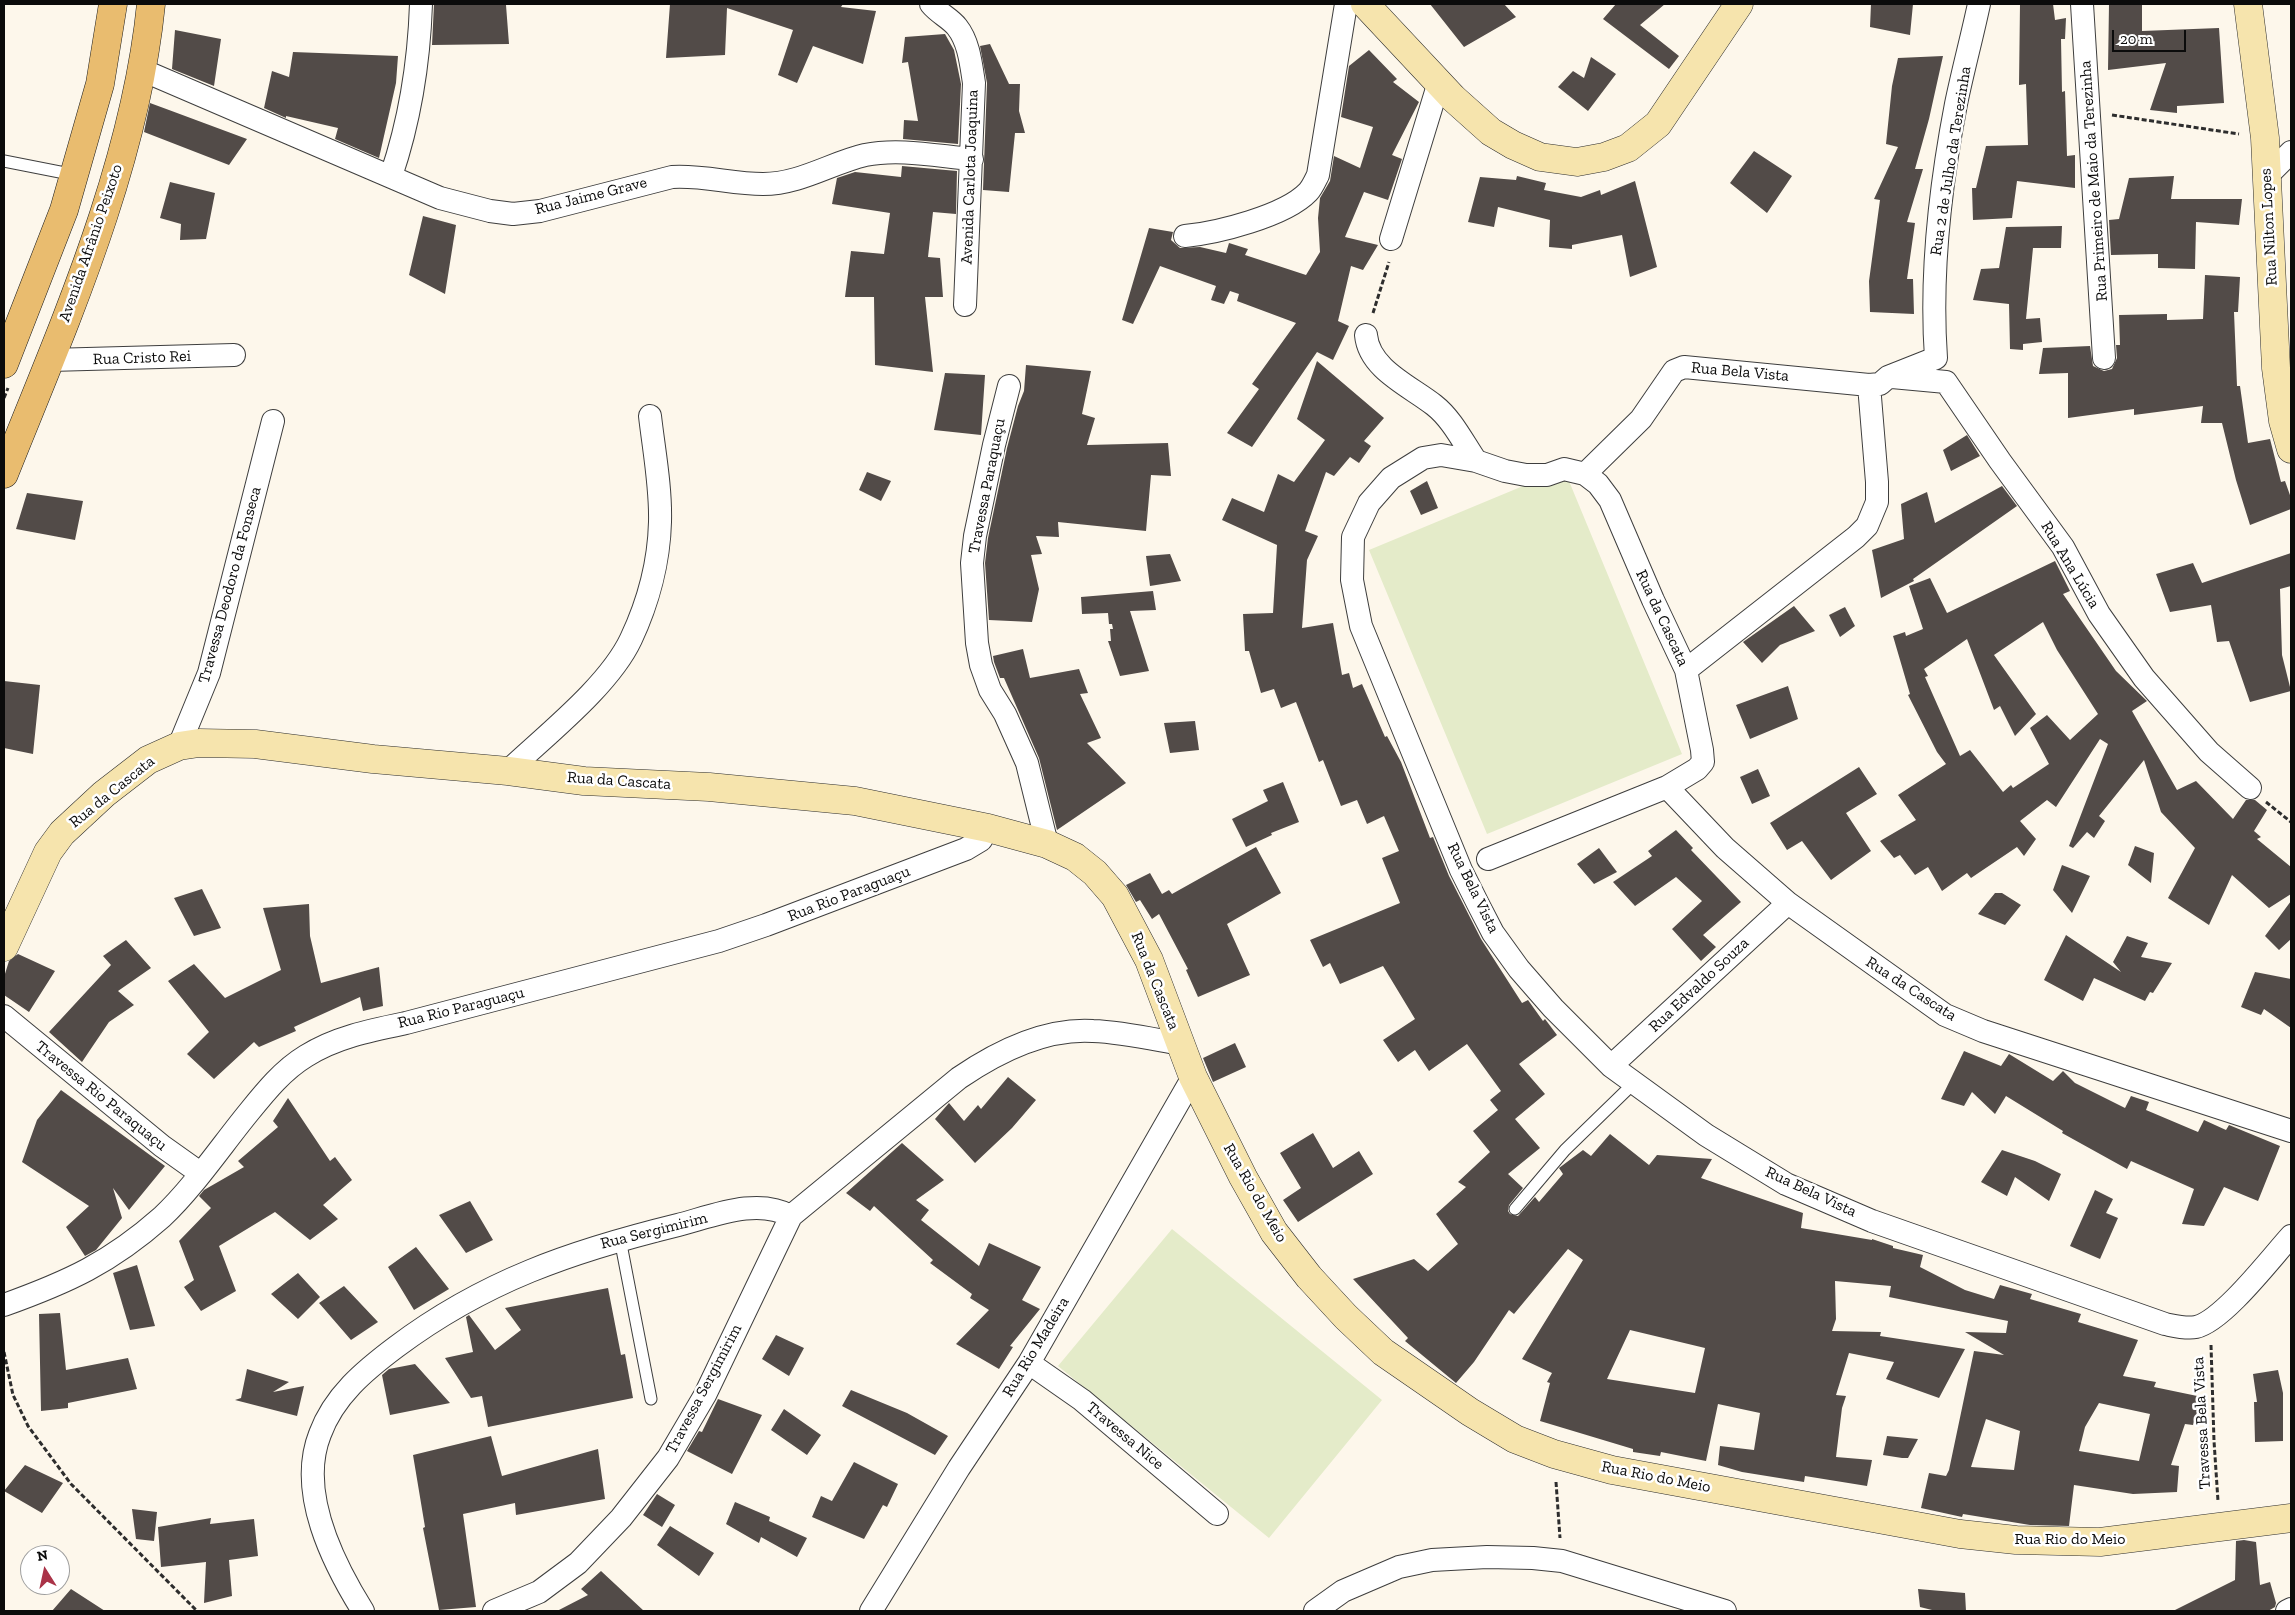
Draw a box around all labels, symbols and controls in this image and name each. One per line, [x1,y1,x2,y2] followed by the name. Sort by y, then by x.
[2115,20,2189,52] scale bar
[2120,30,2153,48] text: 20 m
[2076,60,2112,302] street label: Rua Primeiro de Maio da Terezinha
[1927,65,1975,257] street label: Rua 2 de Julho da Terezinha
[957,89,983,265] street label: Avenida Carlota Joaquina
[55,162,127,324] street label: Avenida Afrânio Peixoto
[2256,168,2282,286] street label: Rua Nilton Lopes
[533,173,649,219] street label: Rua Jaime Grave
[93,347,191,369] street label: Rua Cristo Rei
[1690,358,1790,386] street label: Rua Bela Vista
[964,417,1010,555] street label: Travessa Paraquaçu
[194,485,266,685] street label: Travessa Deodoro da Fonseca
[2036,518,2104,612] street label: Rua Ana Lúcia
[1631,567,1693,669] street label: Rua da Cascata
[65,752,159,832] street label: Rua da Cascata
[566,768,672,794] street label: Rua da Cascata
[1443,840,1503,936] street label: Rua Bela Vista
[785,862,913,926] street label: Rua Rio Paraguaçu
[1127,929,1183,1033] street label: Rua da Cascata
[1645,934,1753,1036] street label: Rua Edvaldo Souza
[1862,953,1960,1025] street label: Rua da Cascata
[396,983,526,1033] street label: Rua Rio Paraguaçu
[31,1037,171,1155] street label: Travessa Rio Paraquaçu
[1219,1140,1291,1246] street label: Rua Rio do Meio
[1762,1163,1860,1221] street label: Rua Bela Vista
[599,1208,709,1254] street label: Rua Sergimirim
[999,1293,1073,1401] street label: Rua Rio Madeira
[662,1321,746,1457] street label: Travessa Sergimirim
[2189,1356,2215,1490] street label: Travessa Bela Vista
[1082,1398,1168,1474] street label: Travessa Nice
[1600,1457,1712,1497] street label: Rua Rio do Meio
[2015,1529,2125,1549] street label: Rua Rio do Meio
[20,1545,70,1595] north arrow
[36,1546,49,1565] text: N

